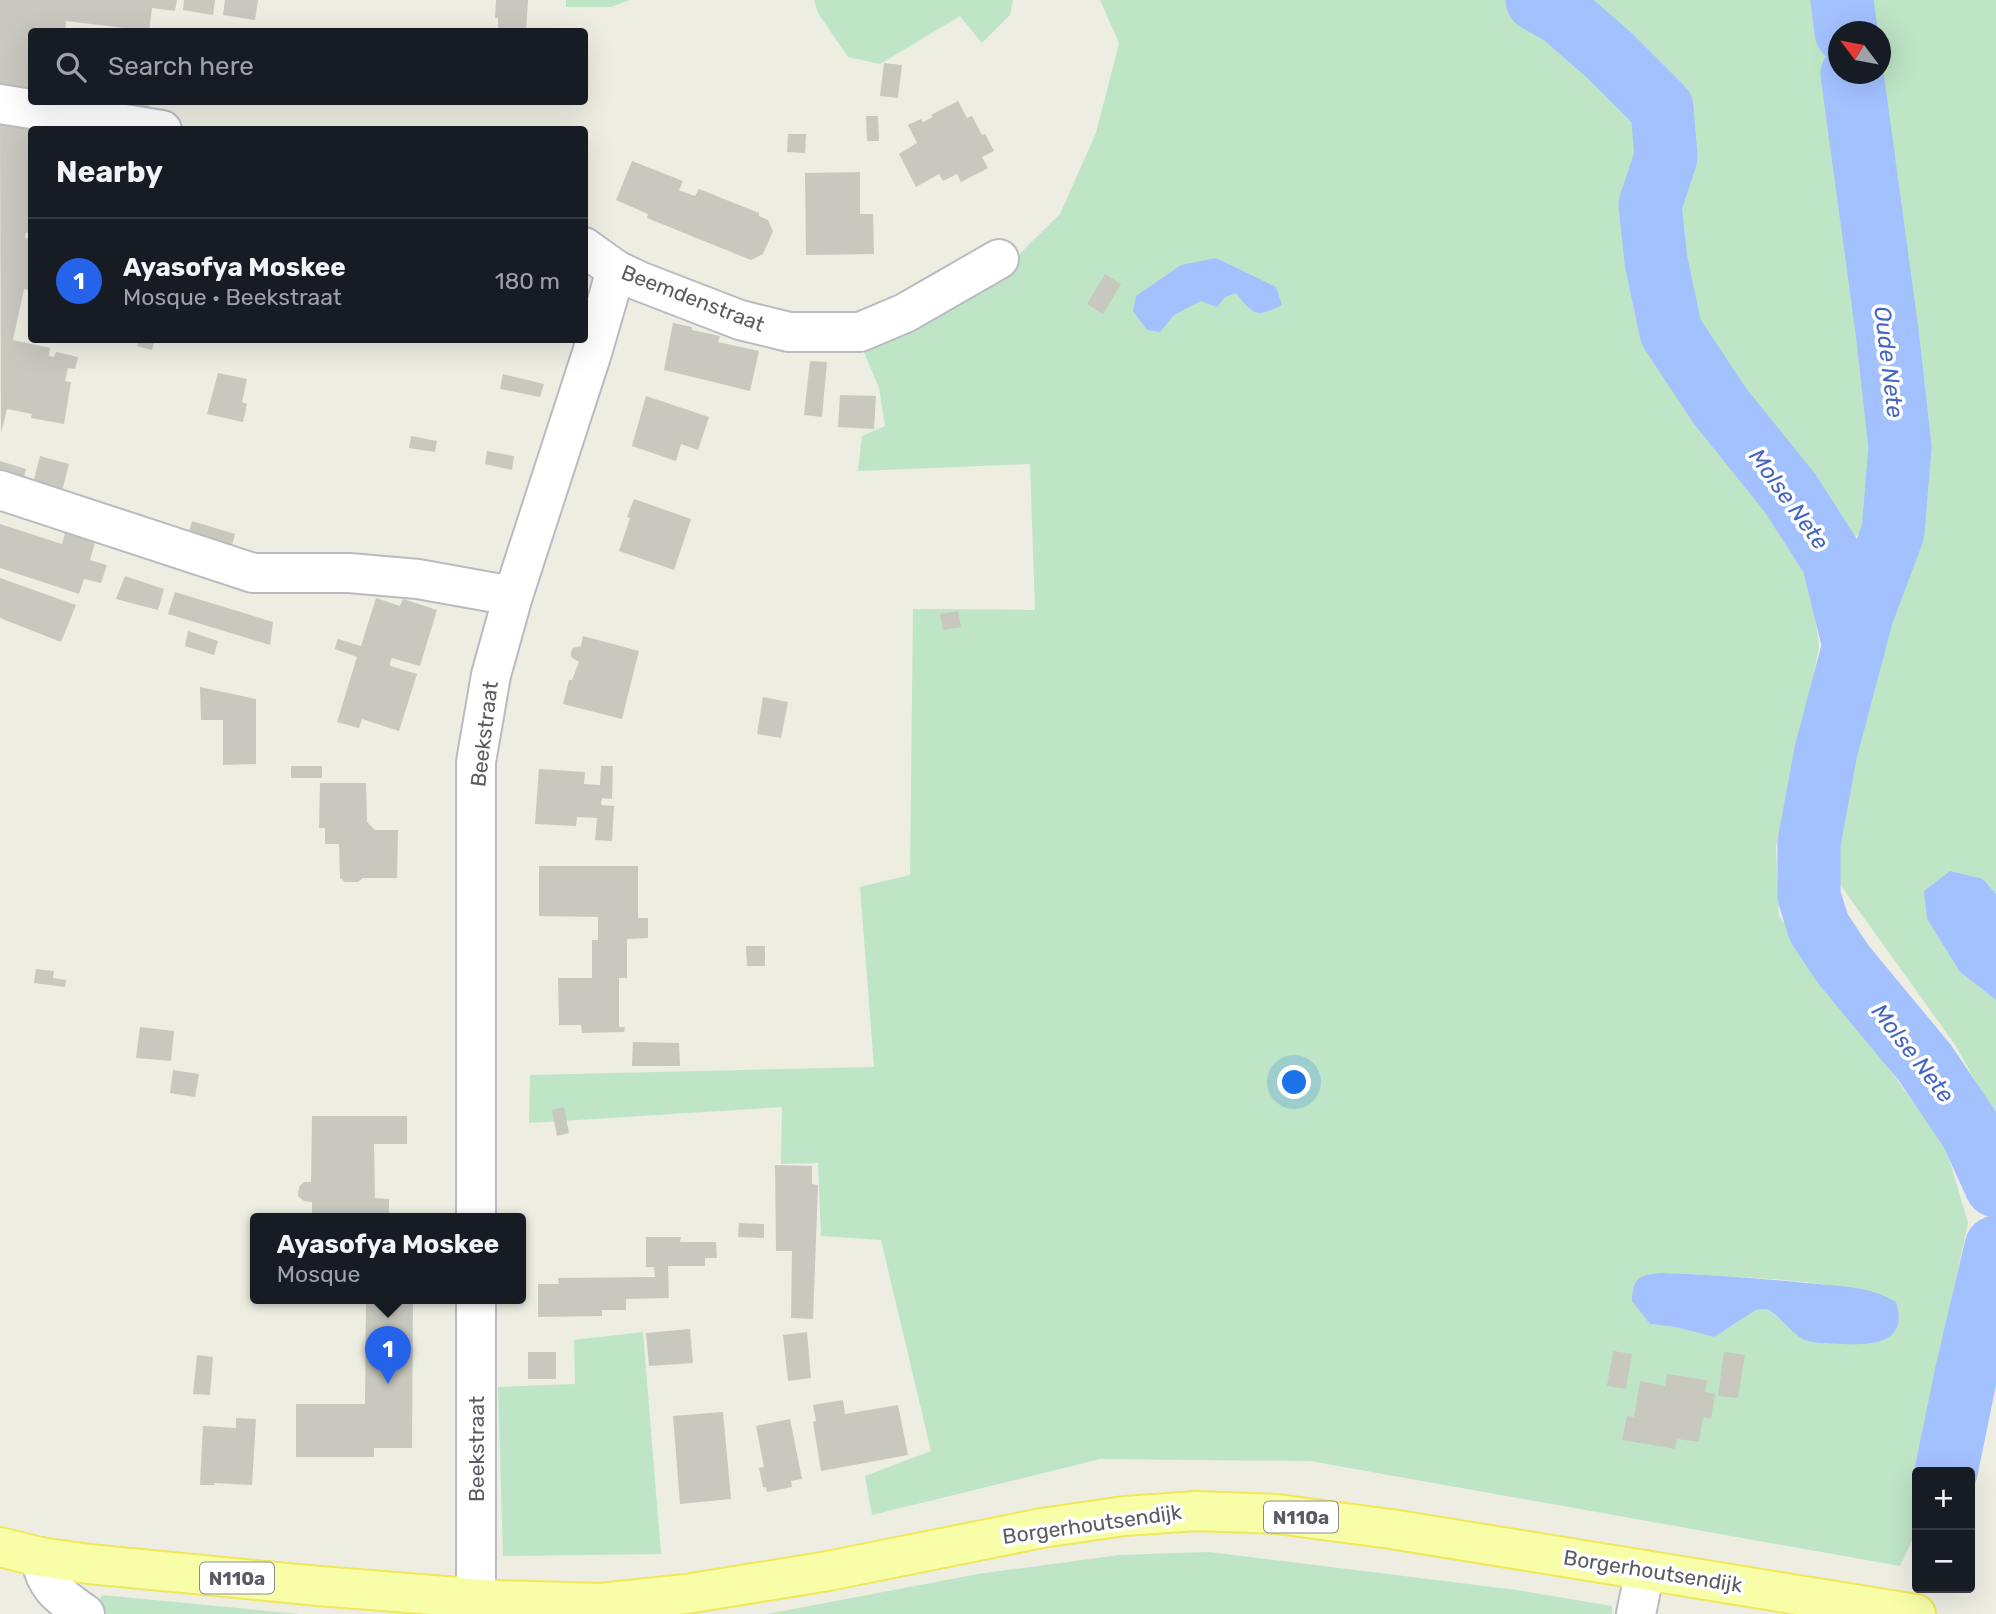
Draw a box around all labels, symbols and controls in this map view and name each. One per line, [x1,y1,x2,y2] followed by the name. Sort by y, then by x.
[1828,21,1891,84] north arrow
[28,28,588,105] search box
[52,48,90,86] icon: search
[108,51,254,82] text: Search here
[56,154,163,190] text: Nearby
[123,252,346,283] text: Ayasofya Moskee
[618,259,768,337] street label: Beemdenstraat
[73,267,85,295] text: 1
[495,267,560,295] text: 180 m
[123,283,342,311] text: Mosque · Beekstraat
[1868,305,1910,419] water label: Oude Nete
[1743,443,1835,555] water label: Molse Nete
[465,680,503,788] street label: Beekstraat
[1866,998,1960,1108] water label: Molse Nete
[1277,1065,1311,1099] your location
[250,1213,526,1304] popup
[277,1229,499,1260] text: Ayasofya Moskee
[277,1260,360,1288] text: Mosque
[365,1326,411,1384] pin: 1
[464,1396,489,1502] street label: Beekstraat
[1912,1467,1975,1593] map controls
[1912,1467,1975,1530] button: +
[1001,1499,1183,1549] street label: Borgerhoutsendijk
[1264,1502,1338,1532] road number: N110a
[1912,1530,1975,1593] button: −
[1562,1545,1744,1598] street label: Borgerhoutsendijk
[200,1562,274,1594] road number: N110a

